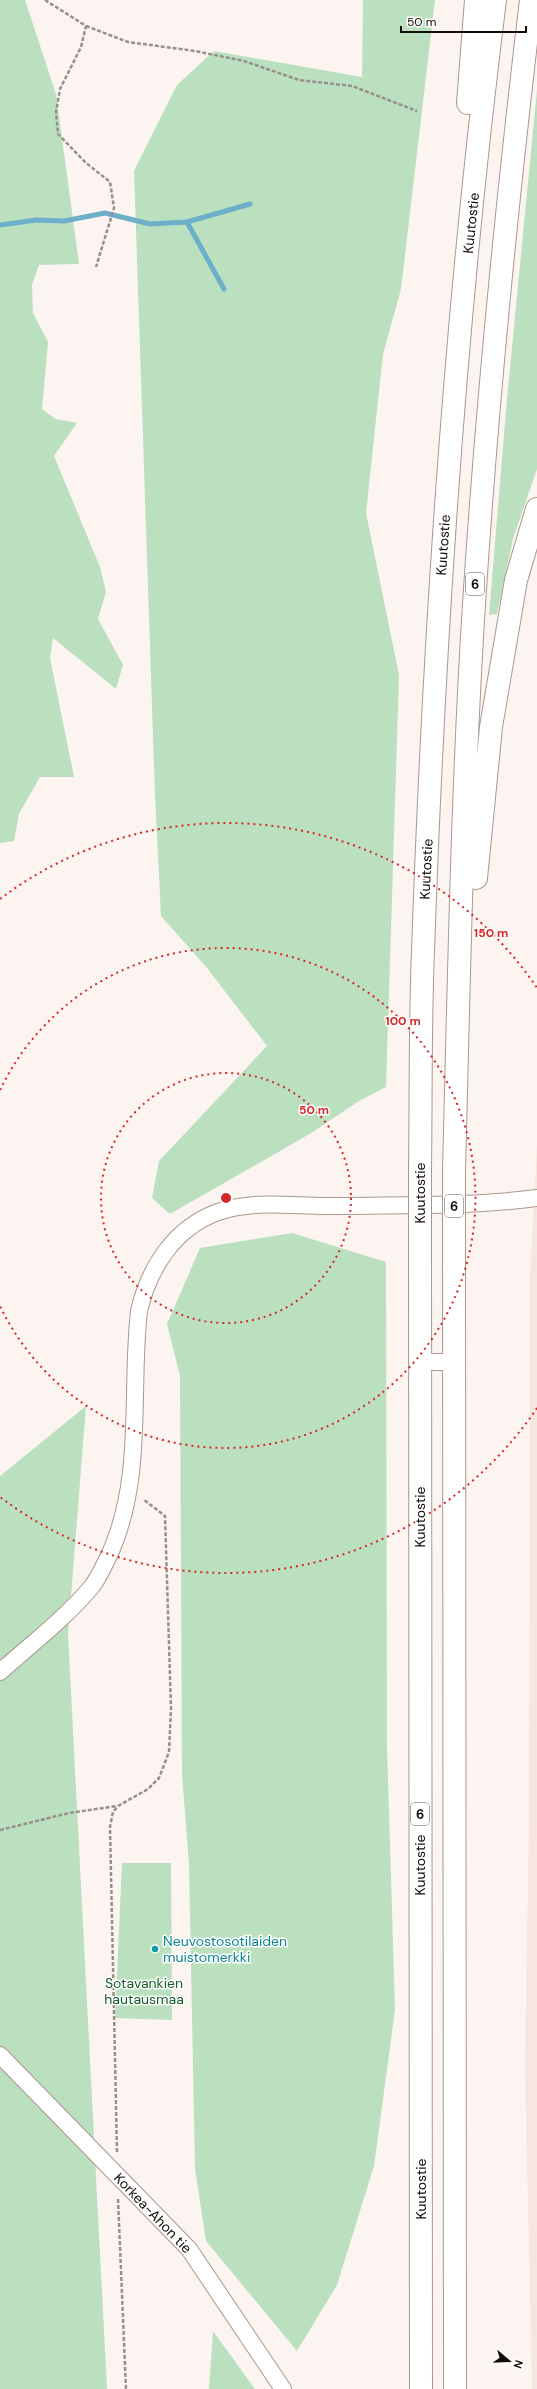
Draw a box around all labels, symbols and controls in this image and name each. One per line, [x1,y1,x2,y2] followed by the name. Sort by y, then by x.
[401,8,526,34] scale bar
[407,14,436,30] text: 50 m
[459,192,483,254] street label: Kuutostie
[432,514,454,576] street label: Kuutostie
[466,573,484,595] road number: 6
[415,838,437,900] street label: Kuutostie
[474,925,508,941] text: 150 m
[385,1013,421,1029] text: 100 m
[299,1102,329,1118] text: 50 m
[411,1162,429,1224] street label: Kuutostie
[219,1191,233,1205] centre of rings
[445,1195,463,1217] road number: 6
[411,1486,429,1548] street label: Kuutostie
[411,1803,429,1825] road number: 6
[411,1834,429,1896] street label: Kuutostie
[163,1932,287,1966] place label: Neuvostosotilaiden muistomerkki
[150,1944,160,1954] marker: Neuvostosotilaiden muistomerkki
[104,1974,184,2008] park label: Sotavankien hautausmaa
[412,2158,430,2220] street label: Kuutostie
[110,2169,196,2257] street label: Korkea-Ahon tie
[489,2341,529,2381] north arrow
[511,2358,526,2370] text: N

